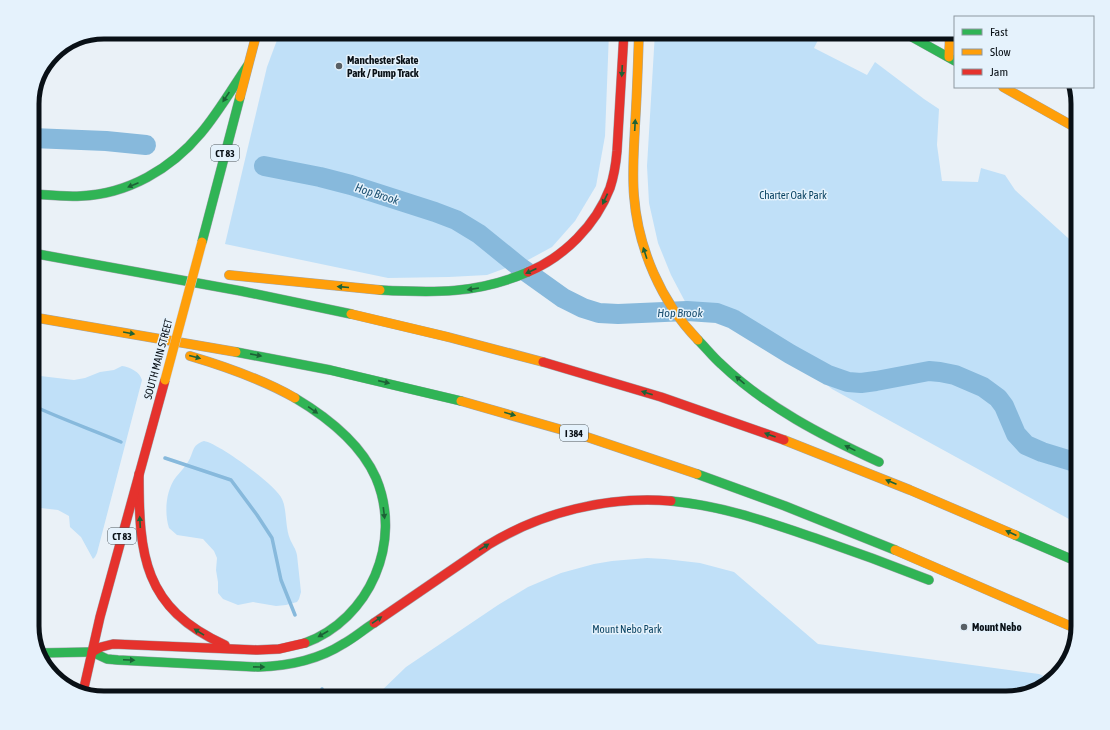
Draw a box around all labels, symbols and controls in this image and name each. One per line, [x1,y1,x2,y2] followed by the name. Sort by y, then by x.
[954,16,1094,88] legend
[990,25,1008,39] text: Fast
[990,45,1011,59] text: Slow
[347,54,419,79] place label: Manchester Skate Park / Pump Track
[334,61,344,71] marker: Manchester Skate Park / Pump Track
[618,65,625,77] one-way arrow
[990,65,1008,79] text: Jam
[222,92,230,102] one-way arrow
[631,119,638,131] one-way arrow
[211,145,239,161] road number: CT 83
[353,180,401,208] water label: Hop Brook
[127,182,139,188] one-way arrow
[759,189,827,201] park label: Charter Oak Park
[602,193,608,205] one-way arrow
[642,247,648,259] one-way arrow
[525,268,537,274] one-way arrow
[337,283,349,290] one-way arrow
[466,286,479,292] one-way arrow
[657,306,703,320] water label: Hop Brook
[141,317,175,401] street label: SOUTH MAIN STREET
[122,330,135,336] one-way arrow
[250,353,263,359] one-way arrow
[189,354,201,360] one-way arrow
[735,375,746,384] one-way arrow
[378,379,390,385] one-way arrow
[641,390,653,396] one-way arrow
[307,406,318,414] one-way arrow
[504,411,516,417] one-way arrow
[560,425,588,441] road number: I 384
[764,432,776,438] one-way arrow
[844,445,856,452] one-way arrow
[885,478,897,484] one-way arrow
[381,507,388,519] one-way arrow
[137,516,144,528] one-way arrow
[108,528,136,544] road number: CT 83
[1005,530,1016,536] one-way arrow
[479,543,490,551] one-way arrow
[372,616,382,624] one-way arrow
[972,621,1022,633] place label: Mount Nebo
[959,622,969,632] marker: Mount Nebo
[592,623,662,635] park label: Mount Nebo Park
[193,628,205,635] one-way arrow
[317,630,329,637] one-way arrow
[123,657,135,664] one-way arrow
[253,664,266,670] one-way arrow

